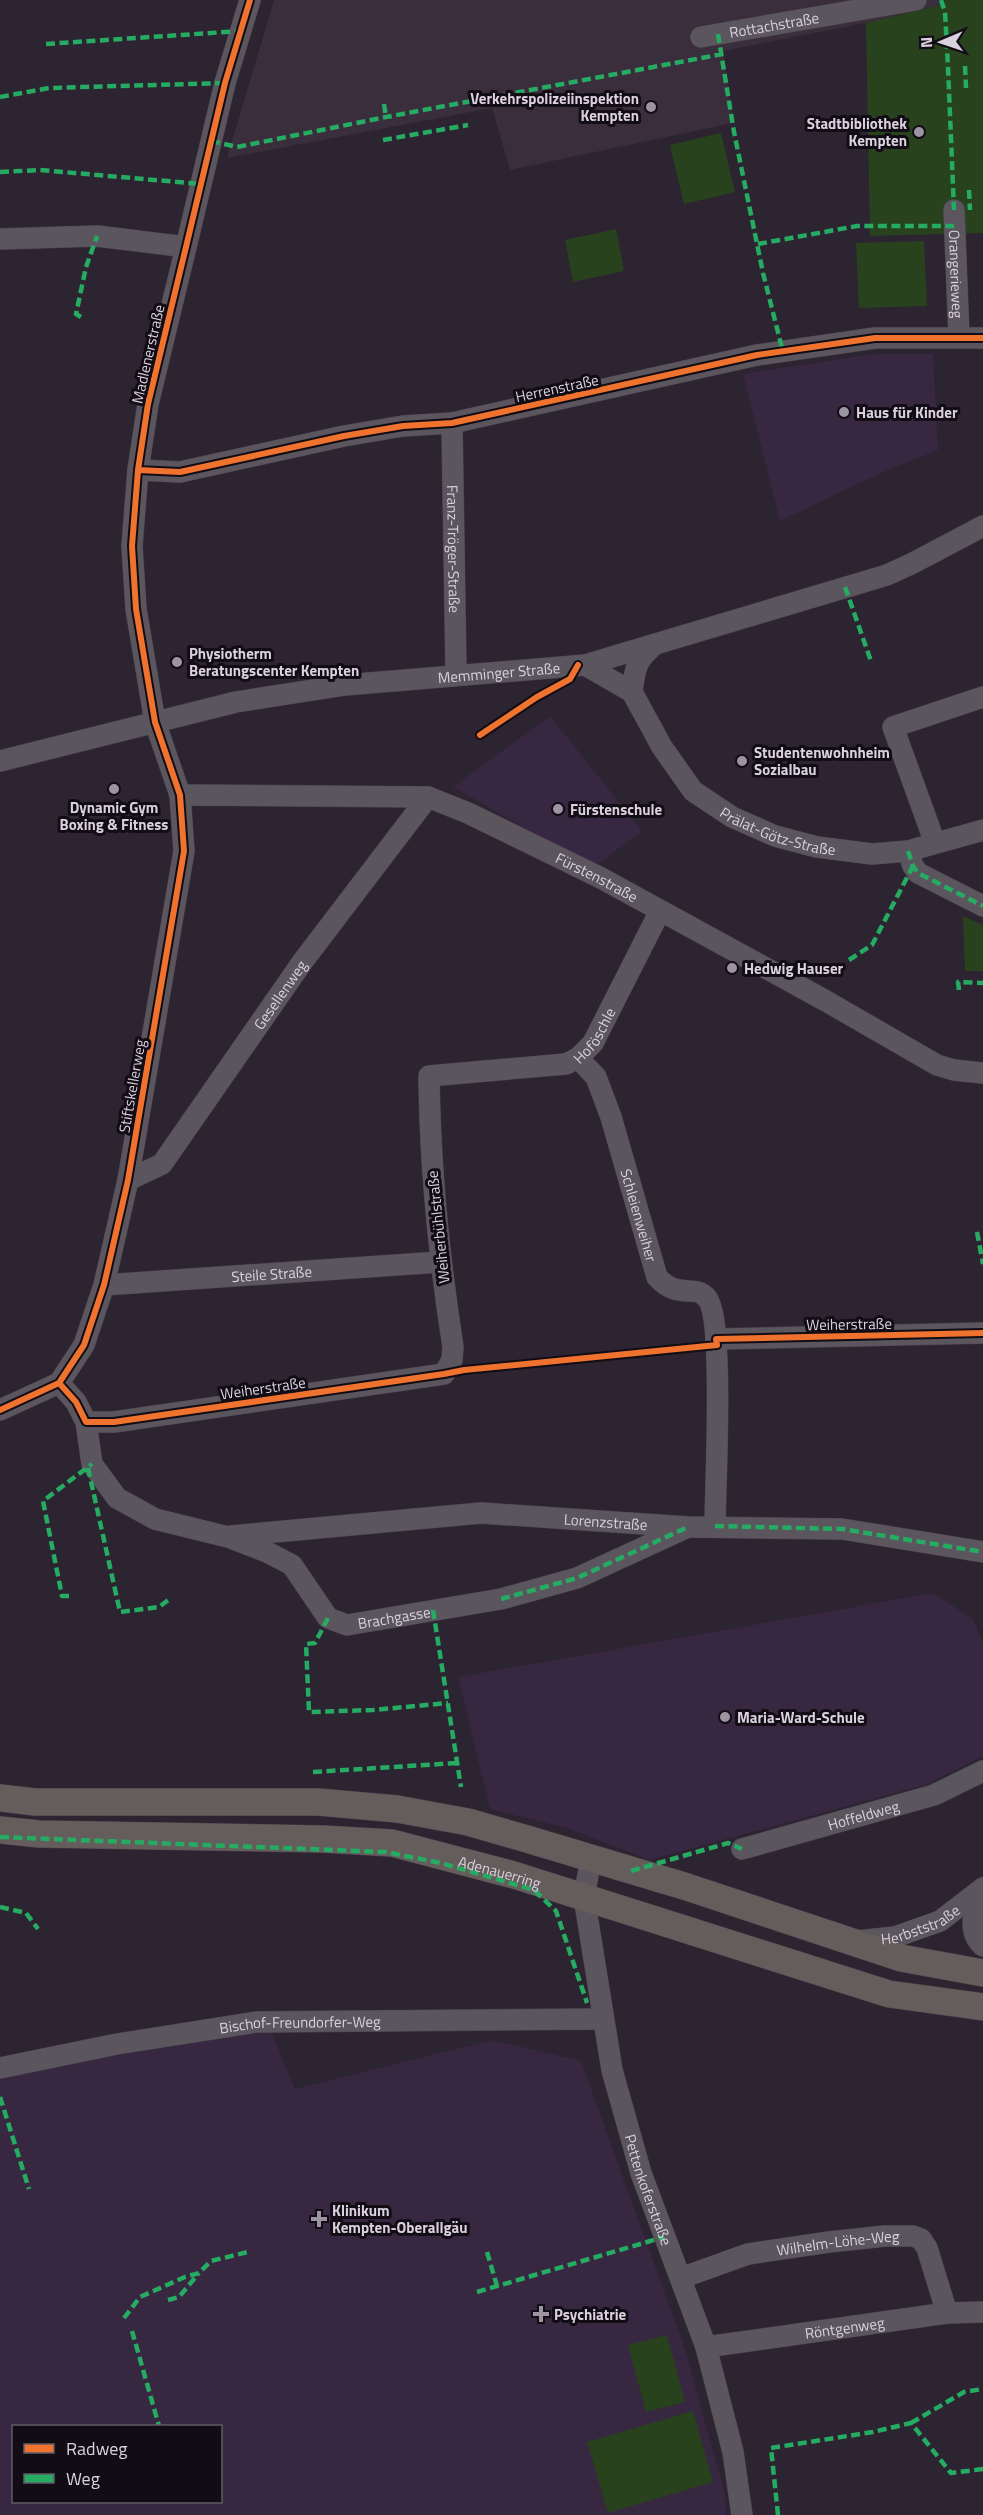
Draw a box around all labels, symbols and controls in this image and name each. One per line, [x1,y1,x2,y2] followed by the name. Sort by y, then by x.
[727,5,821,43] street label: Rottachstraße
[911,12,971,72] north arrow
[914,37,938,48] text: N
[470,87,639,127] place label: Verkehrspolizeiinspektion Kempten
[644,100,658,114] marker: Verkehrspolizeiinspektion Kempten
[807,112,907,152] place label: Stadtbibliothek Kempten
[912,125,926,139] marker: Stadtbibliothek Kempten
[943,229,970,319] street label: Orangerieweg
[125,302,171,406] street label: Madlenerstraße
[513,368,601,408] street label: Herrenstraße
[856,401,958,424] place label: Haus für Kinder
[837,405,851,419] marker: Haus für Kinder
[441,485,467,613] street label: Franz-Tröger-Straße
[189,642,359,682] place label: Physiotherm Beratungscenter Kempten
[170,655,184,669] marker: Physiotherm Beratungscenter Kempten
[437,656,561,689] street label: Memminger Straße
[754,741,890,781] place label: Studentenwohnheim Sozialbau
[735,754,749,768] marker: Studentenwohnheim Sozialbau
[107,782,121,796] marker: Dynamic Gym Boxing & Fitness
[60,796,168,836] place label: Dynamic Gym Boxing & Fitness
[570,798,663,821] place label: Fürstenschule
[716,801,837,861] street label: Prälat-Götz-Straße
[551,802,565,816] marker: Fürstenschule
[552,846,642,908] street label: Fürstenstraße
[247,955,312,1034] street label: Gesellenweg
[744,957,844,980] place label: Hedwig Hauser
[725,961,739,975] marker: Hedwig Hauser
[567,1003,621,1069] street label: Hoföschle
[112,1037,152,1135] street label: Stiftskellerweg
[615,1166,663,1264] street label: Schleienweiher
[421,1170,455,1284] street label: Weiherbühlstraße
[231,1259,313,1288] street label: Steile Straße
[806,1312,892,1336] street label: Weiherstraße
[219,1371,307,1405] street label: Weiherstraße
[563,1507,648,1536] street label: Lorenzstraße
[356,1600,432,1635] street label: Brachgasse
[737,1706,865,1729] place label: Maria-Ward-Schule
[718,1710,732,1724] marker: Maria-Ward-Schule
[825,1794,902,1836] street label: Hoffeldweg
[456,1849,544,1895] street label: Adenauerring
[880,1898,965,1950] street label: Herbststraße
[218,2009,381,2039] street label: Bischof-Freundorfer-Weg
[619,2131,678,2248] street label: Pettenkoferstraße
[332,2199,467,2239] place label: Klinikum Kempten-Oberallgäu
[310,2210,328,2228] marker: Klinikum Kempten-Oberallgäu
[775,2225,900,2261] street label: Wilhelm-Löhe-Weg
[554,2303,627,2326] place label: Psychiatrie
[532,2305,550,2323] marker: Psychiatrie
[803,2310,886,2344] street label: Röntgenweg
[12,2425,222,2503] legend
[66,2435,128,2462] text: Radweg
[66,2465,100,2492] text: Weg

